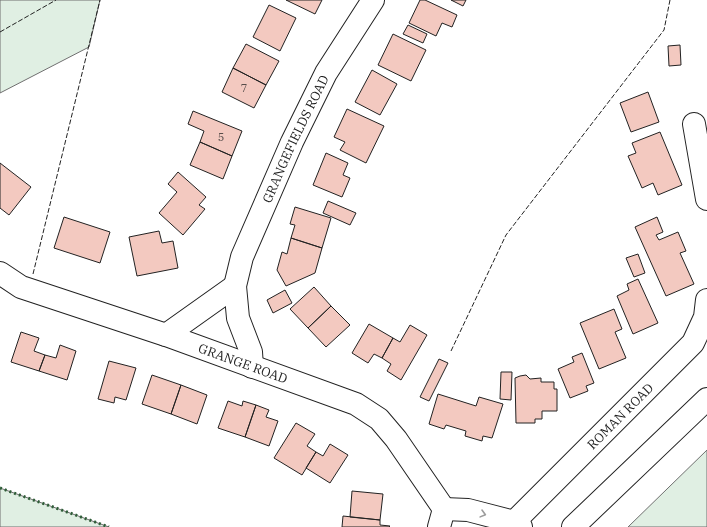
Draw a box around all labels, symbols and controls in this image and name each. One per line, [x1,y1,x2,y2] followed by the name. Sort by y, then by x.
[258,72,332,205] street label: GRANGEFIELDS ROAD
[241,81,247,95] house number: 7
[218,130,224,144] house number: 5
[196,339,290,387] street label: GRANGE ROAD
[583,379,657,453] street label: ROMAN ROAD
[479,509,486,518] one-way arrow

